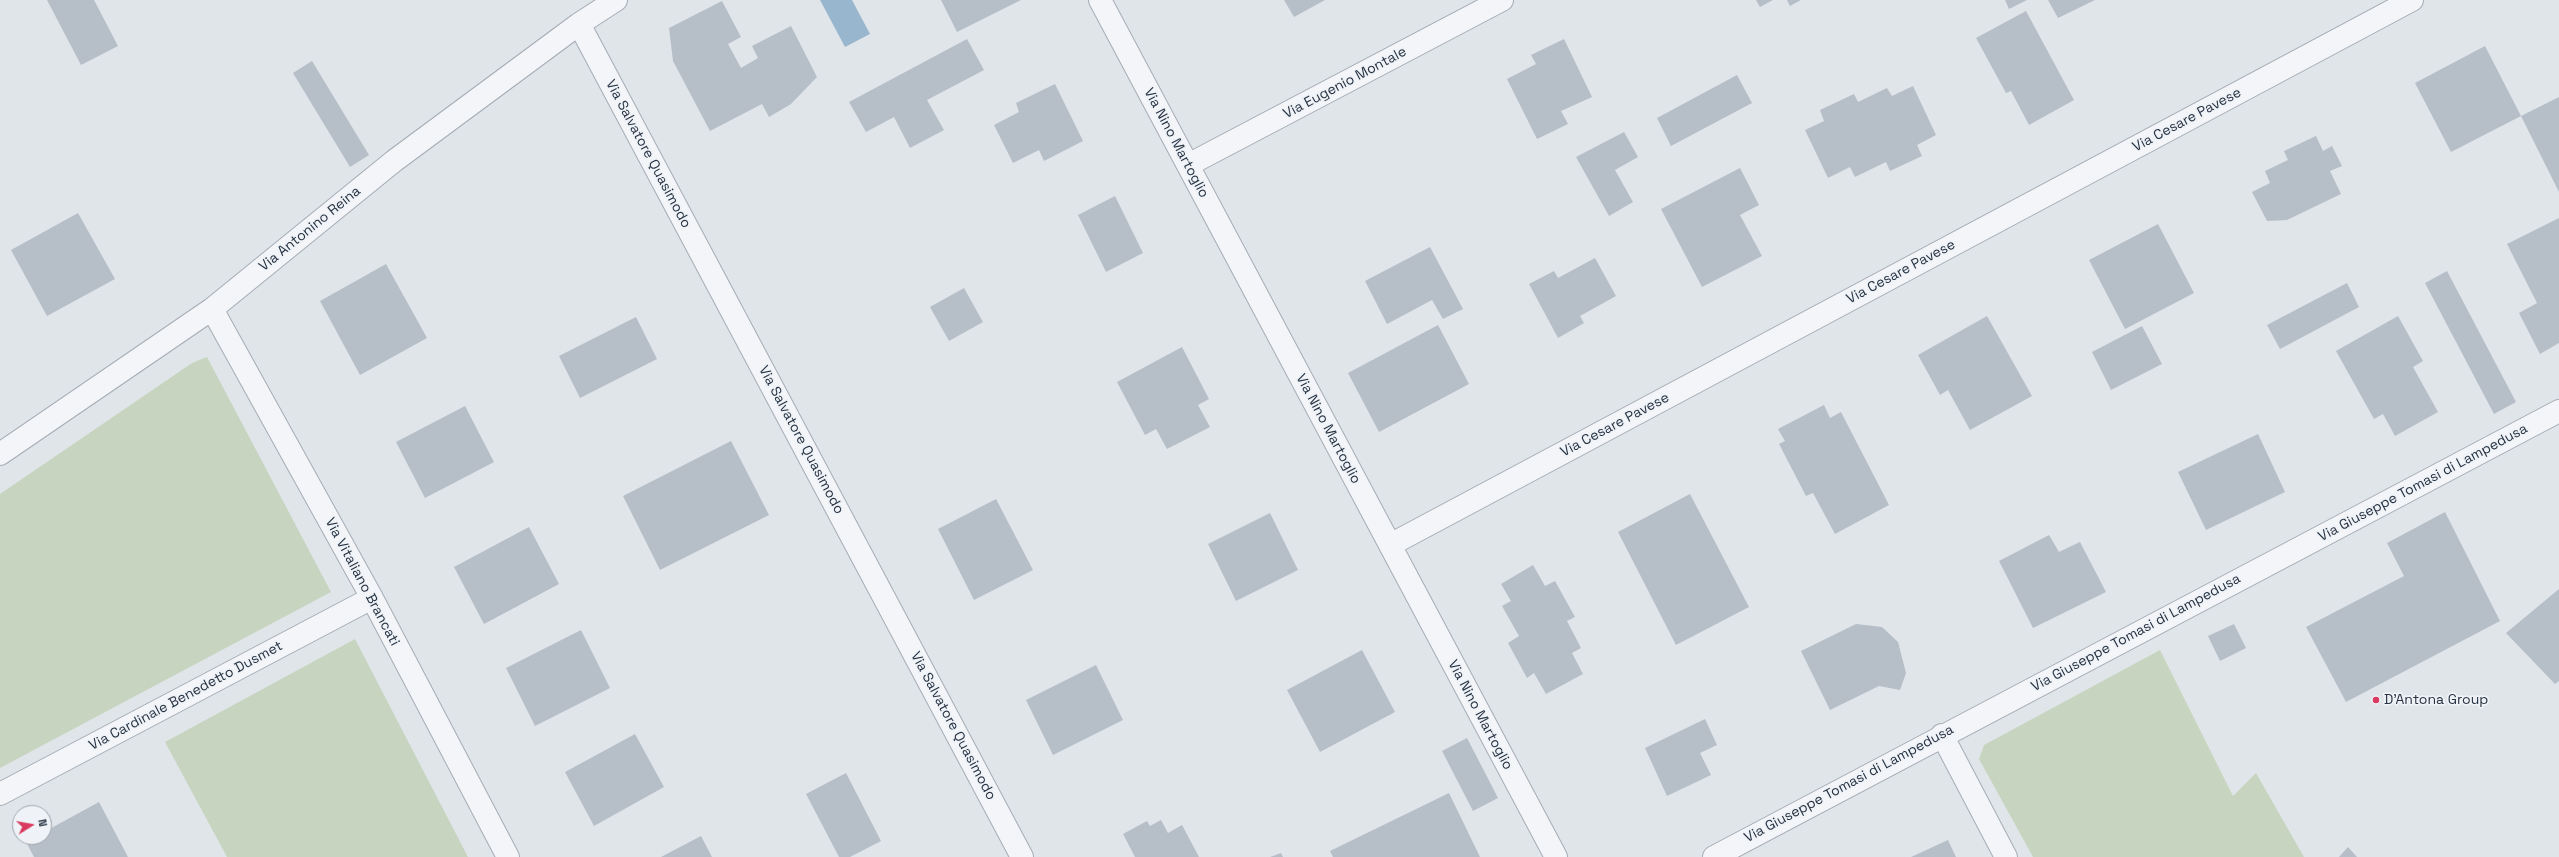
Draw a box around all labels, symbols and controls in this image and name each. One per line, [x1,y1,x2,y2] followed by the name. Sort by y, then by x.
[1281,43,1409,123] street label: Via Eugenio Montale
[602,77,694,231] street label: Via Salvatore Quasimodo
[2130,84,2244,156] street label: Via Cesare Pavese
[1140,85,1212,201] street label: Via Nino Martoglio
[256,183,364,275] street label: Via Antonino Reina
[1844,236,1958,308] street label: Via Cesare Pavese
[755,363,847,517] street label: Via Salvatore Quasimodo
[1292,371,1364,487] street label: Via Nino Martoglio
[1558,389,1672,461] street label: Via Cesare Pavese
[2316,421,2530,545] street label: Via Giuseppe Tomasi di Lampedusa
[321,515,403,649] street label: Via Vitaliano Brancati
[2029,571,2243,695] street label: Via Giuseppe Tomasi di Lampedusa
[86,638,286,754] street label: Via Cardinale Benedetto Dusmet
[907,649,999,803] street label: Via Salvatore Quasimodo
[1444,657,1516,773] street label: Via Nino Martoglio
[2384,692,2488,708] place label: D'Antona Group
[2371,695,2381,705] marker: D'Antona Group
[1742,722,1956,846] street label: Via Giuseppe Tomasi di Lampedusa
[12,805,52,845] north arrow
[35,818,50,828] text: N

